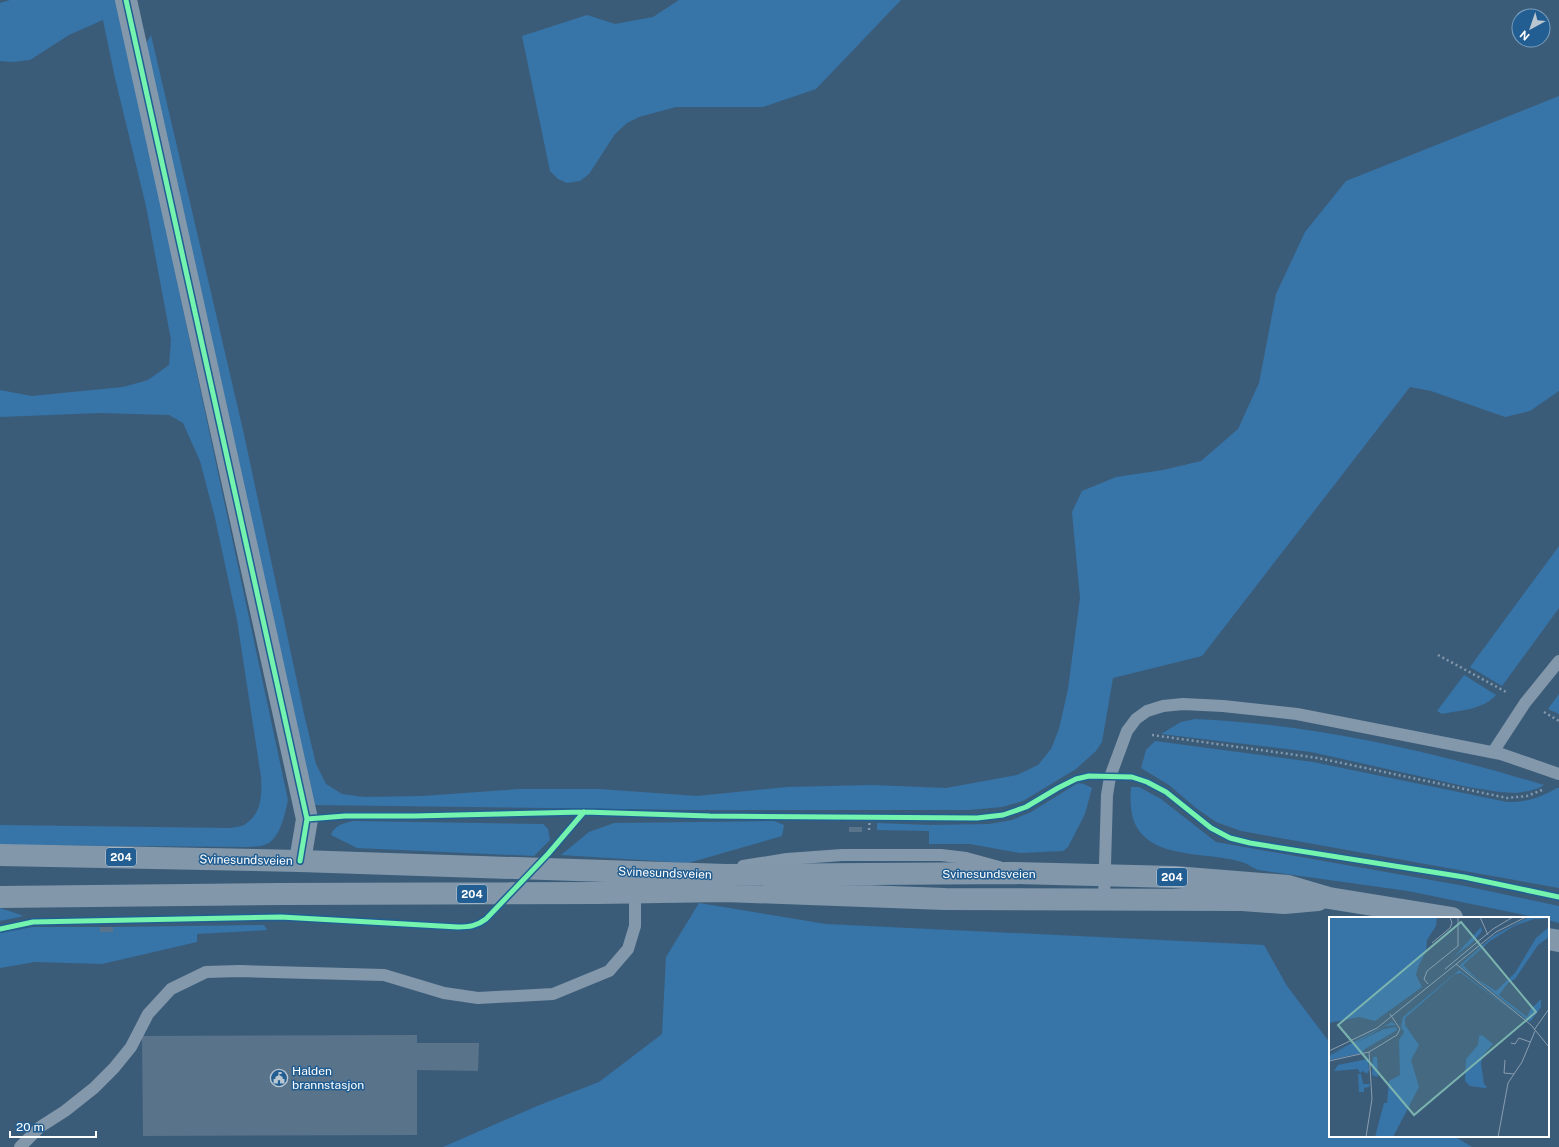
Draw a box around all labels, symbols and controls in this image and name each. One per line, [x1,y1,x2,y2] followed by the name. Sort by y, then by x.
[1511,8,1551,48] north arrow
[1517,28,1532,43] text: N
[106,848,136,866] road number: 204
[199,852,293,868] street label: Svinesundsveien
[618,864,712,882] street label: Svinesundsveien
[942,867,1036,881] street label: Svinesundsveien
[1157,868,1187,886] road number: 204
[457,885,487,903] road number: 204
[1329,917,1549,1137] inset map
[292,1064,364,1092] place label: Halden brannstasjon
[269,1068,289,1088] public building icon: Halden brannstasjon
[10,1113,96,1139] scale bar
[16,1120,44,1134] text: 20 m

